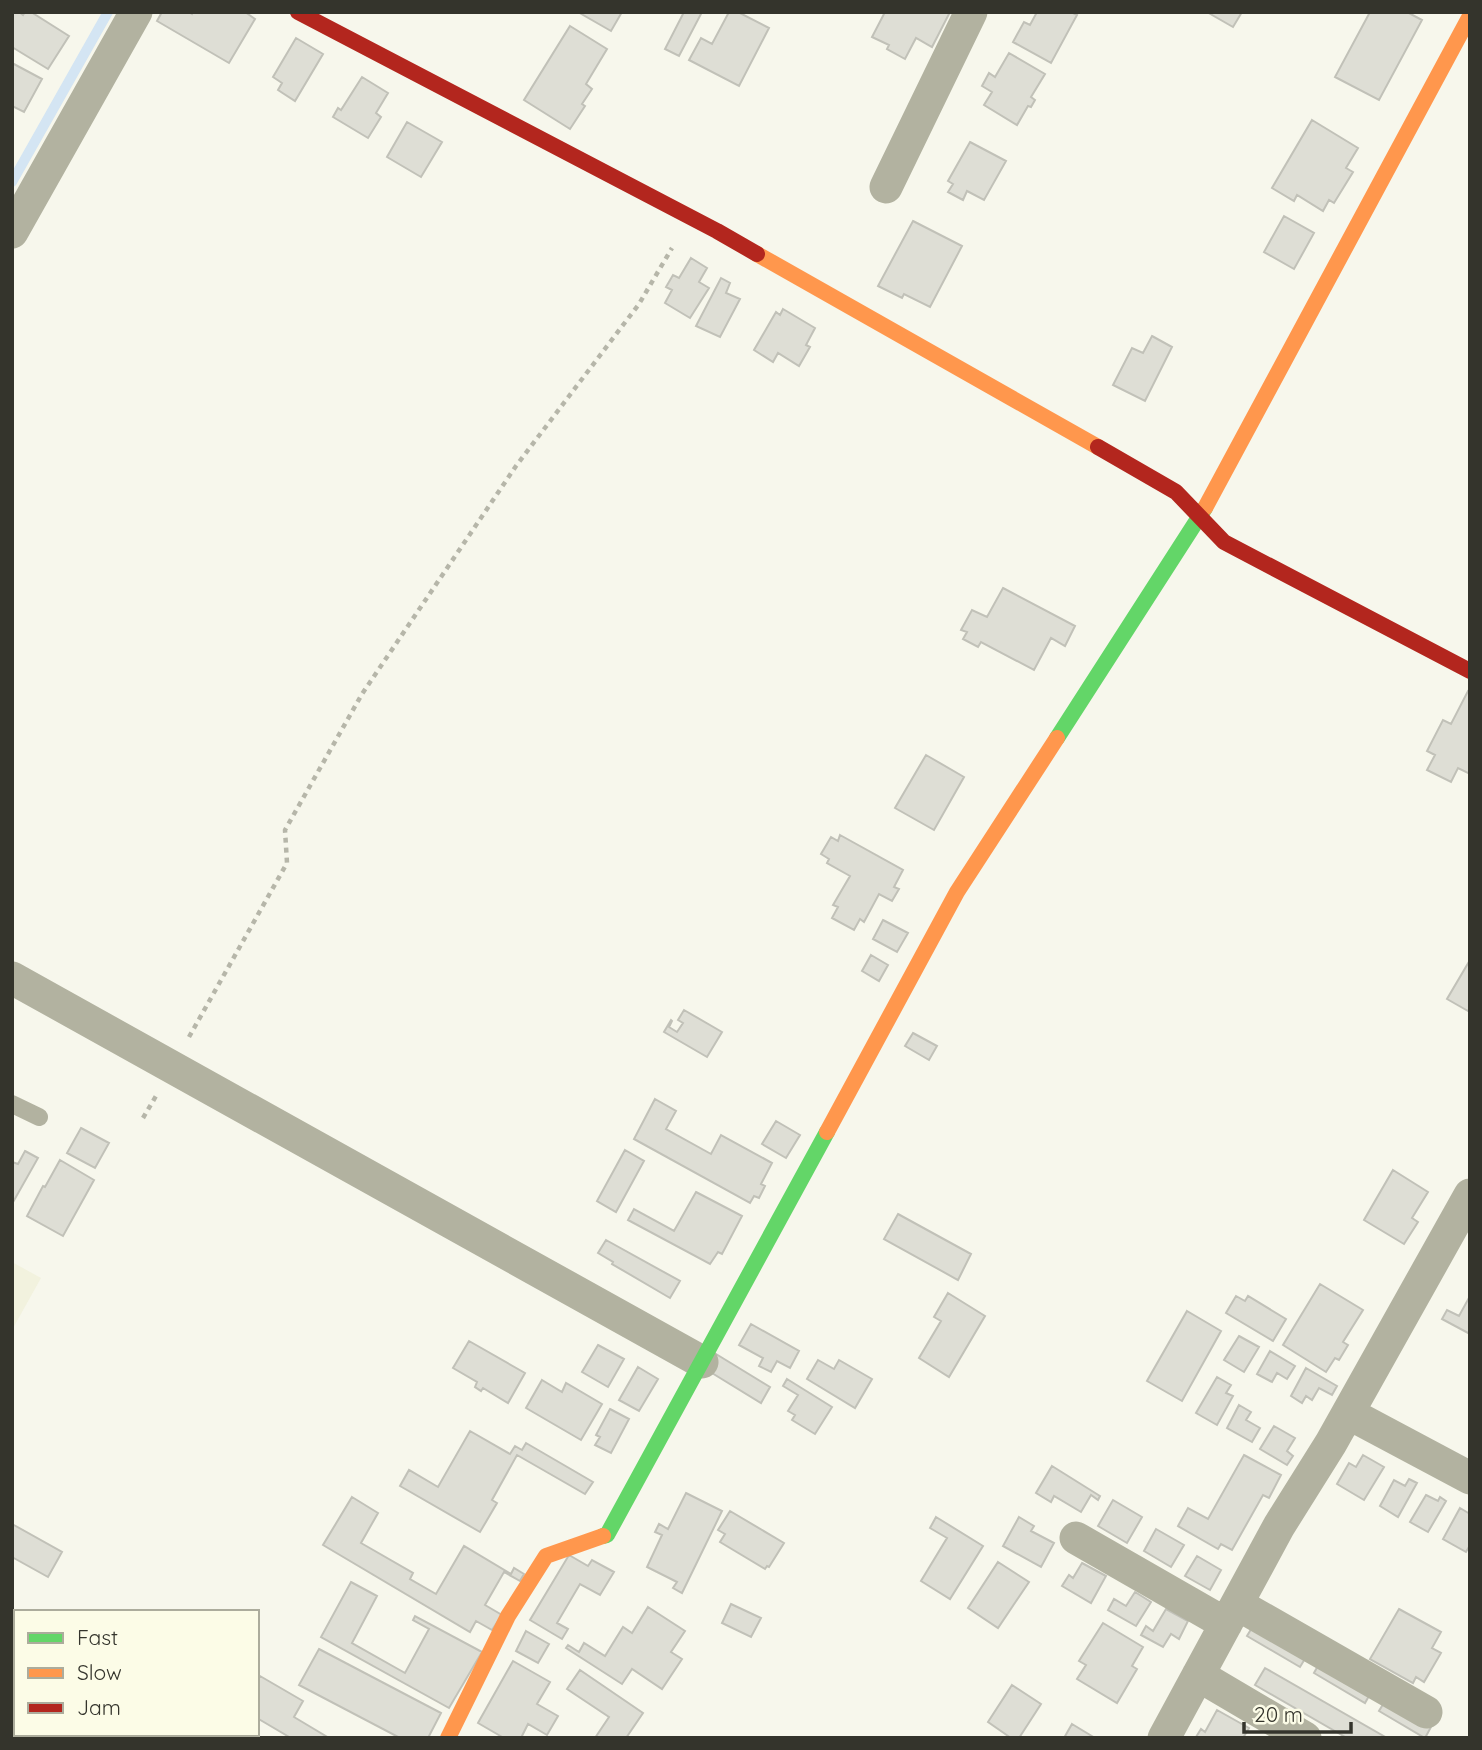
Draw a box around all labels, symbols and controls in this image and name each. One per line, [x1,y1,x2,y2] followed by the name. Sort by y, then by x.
[14,1610,259,1736] legend
[77,1624,118,1650] text: Fast
[77,1659,122,1685] text: Slow
[1244,1690,1351,1734] scale bar
[77,1694,121,1720] text: Jam
[1254,1701,1303,1727] text: 20 m

